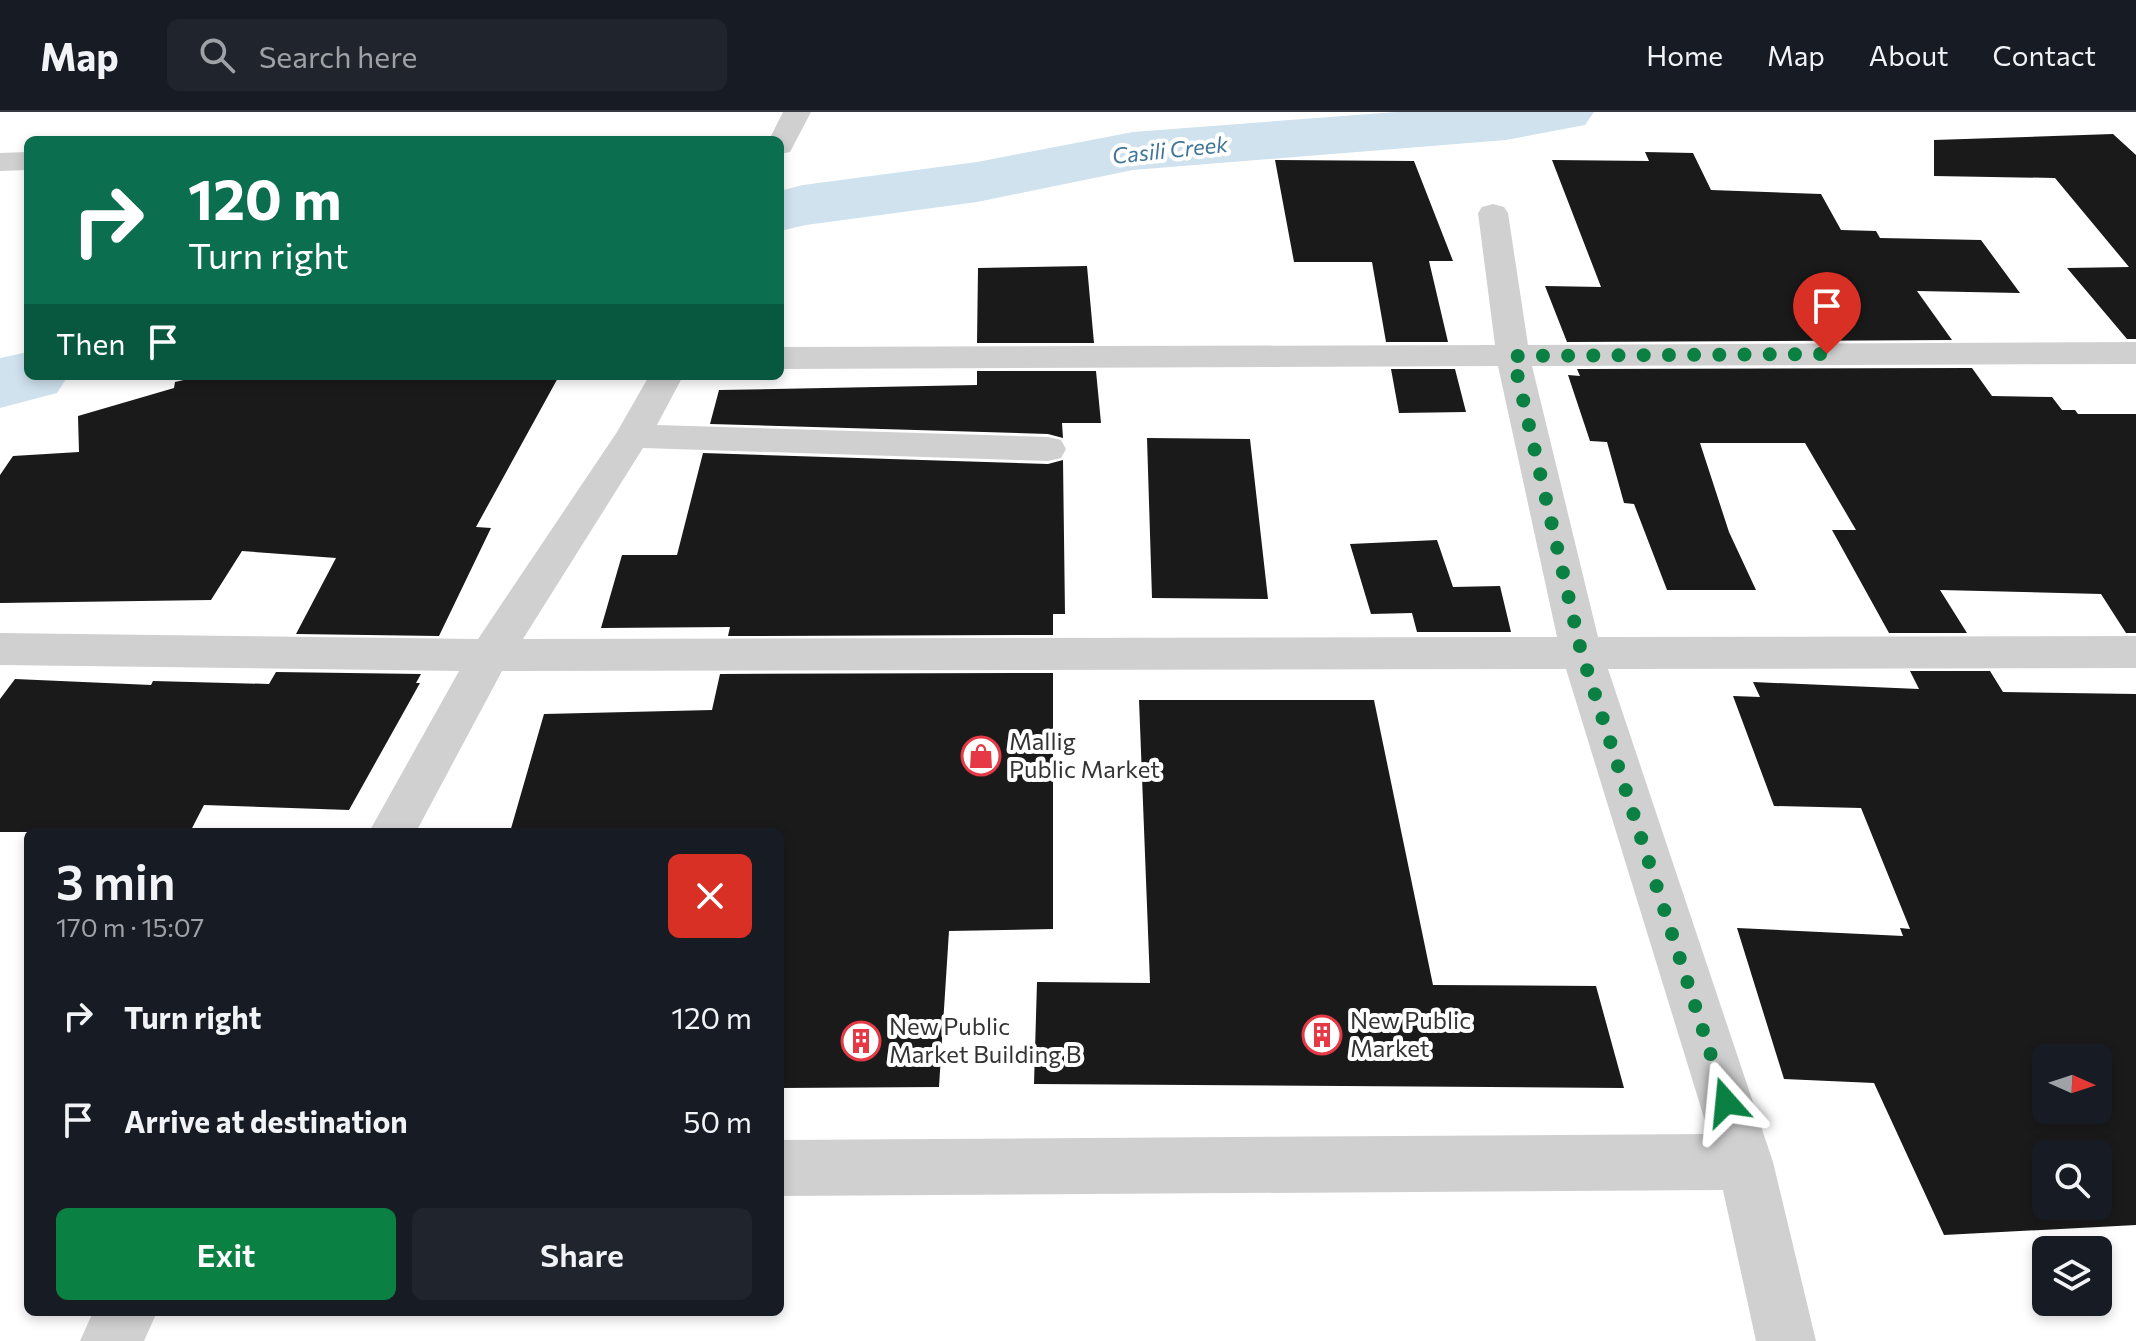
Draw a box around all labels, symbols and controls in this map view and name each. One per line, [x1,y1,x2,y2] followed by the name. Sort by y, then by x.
[167,19,727,91] search box
[40,32,119,79] text: Map
[195,33,239,77] icon: search
[259,37,417,74] text: Search here
[1646,38,1723,72] text: Home
[1767,38,1825,72] text: Map
[1869,38,1949,72] text: About
[1993,38,2096,72] text: Contact
[1111,130,1230,169] water label: Casili Creek
[188,163,342,232] text: 120 m
[56,168,160,272] icon: right
[188,232,349,276] text: Turn right
[1793,272,1861,354] pin
[1805,284,1849,328] icon: arrive
[141,320,185,364] icon: arrive
[56,324,125,361] text: Then
[1009,726,1160,783] place label: Mallig Public Market
[960,735,1002,777] shop icon: Mallig Public Market
[56,851,176,910] text: 3 min
[668,854,752,938] button: close
[56,911,204,942] text: 170 m · 15:07
[56,994,100,1038] icon: right
[124,998,261,1035] text: Turn right
[671,998,752,1035] text: 120 m
[1350,1005,1471,1062] place label: New Public Market
[889,1011,1081,1068] place label: New Public Market Building B
[1301,1014,1343,1056] building icon: New Public Market
[840,1020,882,1062] building icon: New Public Market Building B
[2032,1044,2112,1124] north arrow
[2032,1044,2112,1316] map controls
[1684,1060,1768,1144] position arrow
[56,1098,100,1142] icon: arrive
[124,1102,408,1139] text: Arrive at destination
[683,1102,752,1139] text: 50 m
[2032,1140,2112,1220] button: search
[56,1208,396,1300] button: Exit
[412,1208,752,1300] button: Share
[2032,1236,2112,1316] button: layers

